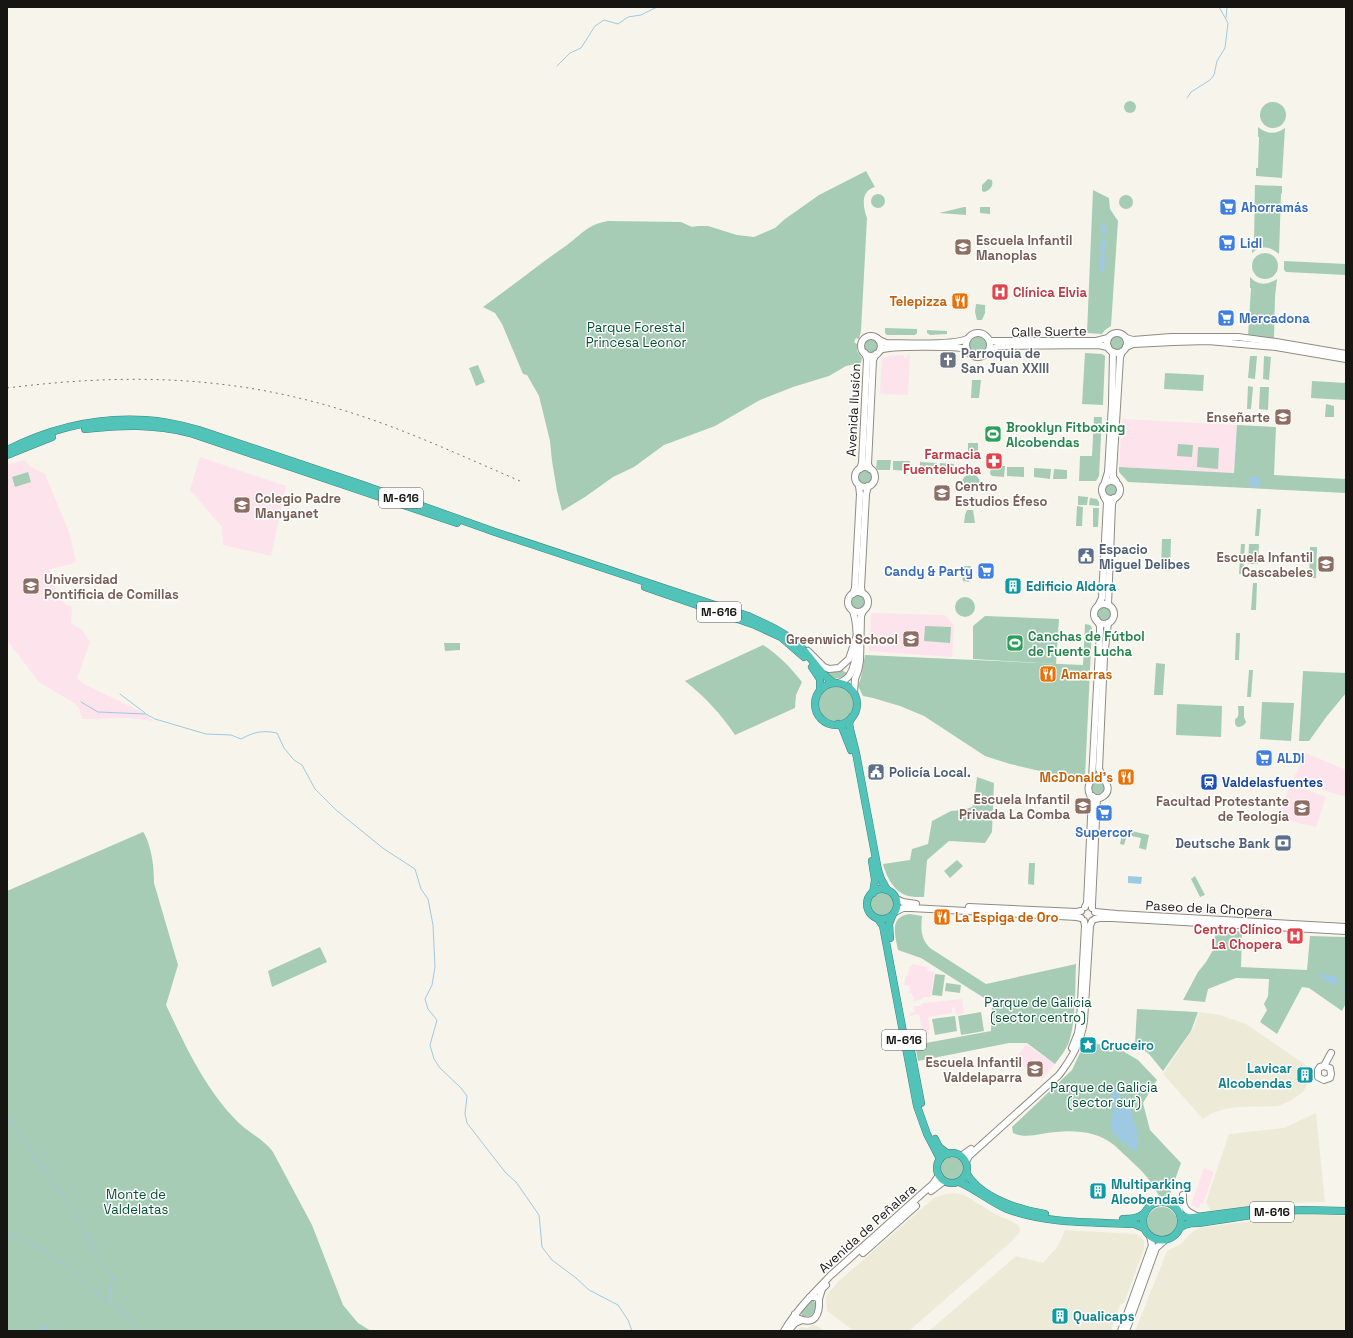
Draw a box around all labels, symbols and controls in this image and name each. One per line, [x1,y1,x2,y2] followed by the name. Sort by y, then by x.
[1218,197,1238,217] supermarket icon: Ahorramás
[1241,199,1308,216] place label: Ahorramás
[976,232,1072,264] place label: Escuela Infantil Manoplas
[1217,233,1237,253] supermarket icon: Lidl
[1240,235,1262,252] place label: Lidl
[953,237,973,257] school or university icon: Escuela Infantil Manoplas
[990,282,1010,302] hospital icon: Clínica Elvia
[1013,284,1087,301] place label: Clínica Elvia
[950,291,970,311] restaurant icon: Telepizza
[889,293,947,310] place label: Telepizza
[1216,308,1236,328] supermarket icon: Mercadona
[1239,310,1310,327] place label: Mercadona
[586,319,686,351] park label: Parque Forestal Princesa Leonor
[1011,322,1087,341] street label: Calle Suerte
[961,345,1049,377] place label: Parroquia de San Juan XXIII
[938,350,958,370] church icon: Parroquia de San Juan XXIII
[843,363,864,457] street label: Avenida Ilusión
[1273,407,1293,427] school or university icon: Enseñarte
[1207,409,1270,426] place label: Enseñarte
[1006,419,1125,451] place label: Brooklyn Fitboxing Alcobendas
[983,424,1003,444] sports icon: Brooklyn Fitboxing Alcobendas
[903,446,981,478] place label: Farmacia Fuentelucha
[984,451,1004,471] pharmacy icon: Farmacia Fuentelucha
[955,478,1048,510] place label: Centro Estudios Éfeso
[932,483,952,503] school or university icon: Centro Estudios Éfeso
[379,488,423,508] road number: M-616
[255,490,341,522] place label: Colegio Padre Manyanet
[232,495,252,515] school or university icon: Colegio Padre Manyanet
[1099,541,1190,573] place label: Espacio Miguel Delibes
[1076,546,1096,566] public building icon: Espacio Miguel Delibes
[1217,549,1313,581] place label: Escuela Infantil Cascabeles
[1316,554,1336,574] school or university icon: Escuela Infantil Cascabeles
[976,561,996,581] supermarket icon: Candy & Party
[884,563,973,580] place label: Candy & Party
[44,571,179,603] place label: Universidad Pontificia de Comillas
[21,576,41,596] school or university icon: Universidad Pontificia de Comillas
[1003,576,1023,596] building icon: Edificio Aldora
[1026,578,1117,595] place label: Edificio Aldora
[697,602,741,622] road number: M-616
[1028,628,1145,660] place label: Canchas de Fútbol de Fuente Lucha
[901,629,921,649] school or university icon: Greenwich School
[786,631,898,648] place label: Greenwich School
[1005,633,1025,653] sports icon: Canchas de Fútbol de Fuente Lucha
[1038,664,1058,684] restaurant icon: Amarras
[1061,666,1112,683] place label: Amarras
[1254,748,1274,768] supermarket icon: ALDI
[1277,750,1304,767] place label: ALDI
[866,762,886,782] public building icon: Policía Local.
[889,764,971,781] place label: Policía Local.
[1116,767,1136,787] restaurant icon: McDonald's
[1040,769,1113,786] place label: McDonald's
[1199,772,1219,792] station icon: Valdelasfuentes
[1222,774,1323,791] place label: Valdelasfuentes
[959,791,1070,823] place label: Escuela Infantil Privada La Comba
[1156,793,1289,825] place label: Facultad Protestante de Teología
[1073,796,1093,816] school or university icon: Escuela Infantil Privada La Comba
[1292,798,1312,818] school or university icon: Facultad Protestante de Teología
[1094,803,1114,823] supermarket icon: Supercor
[1075,824,1133,841] place label: Supercor
[1273,833,1293,853] bank icon: Deutsche Bank
[1175,835,1271,852] place label: Deutsche Bank
[1145,897,1273,920] street label: Paseo de la Chopera
[932,907,952,927] restaurant icon: La Espiga de Oro
[955,909,1059,926] place label: La Espiga de Oro
[1194,921,1282,953] place label: Centro Clínico La Chopera
[1285,926,1305,946] hospital icon: Centro Clínico La Chopera
[984,994,1092,1026] park label: Parque de Galicia (sector centro)
[882,1030,926,1050] road number: M-616
[1078,1035,1098,1055] place icon: Cruceiro
[1101,1037,1154,1054] place label: Cruceiro
[926,1054,1022,1086] place label: Escuela Infantil Valdelaparra
[1025,1059,1045,1079] school or university icon: Escuela Infantil Valdelaparra
[1218,1060,1292,1092] place label: Lavicar Alcobendas
[1295,1065,1315,1085] building icon: Lavicar Alcobendas
[1050,1079,1158,1111] park label: Parque de Galicia (sector sur)
[1111,1176,1191,1208] place label: Multiparking Alcobendas
[815,1180,920,1277] street label: Avenida de Peñalara
[1088,1181,1108,1201] building icon: Multiparking Alcobendas
[104,1186,169,1218] park label: Monte de Valdelatas
[1250,1202,1294,1222] road number: M-616
[1050,1306,1070,1326] building icon: Qualicaps
[1073,1308,1135,1325] place label: Qualicaps

